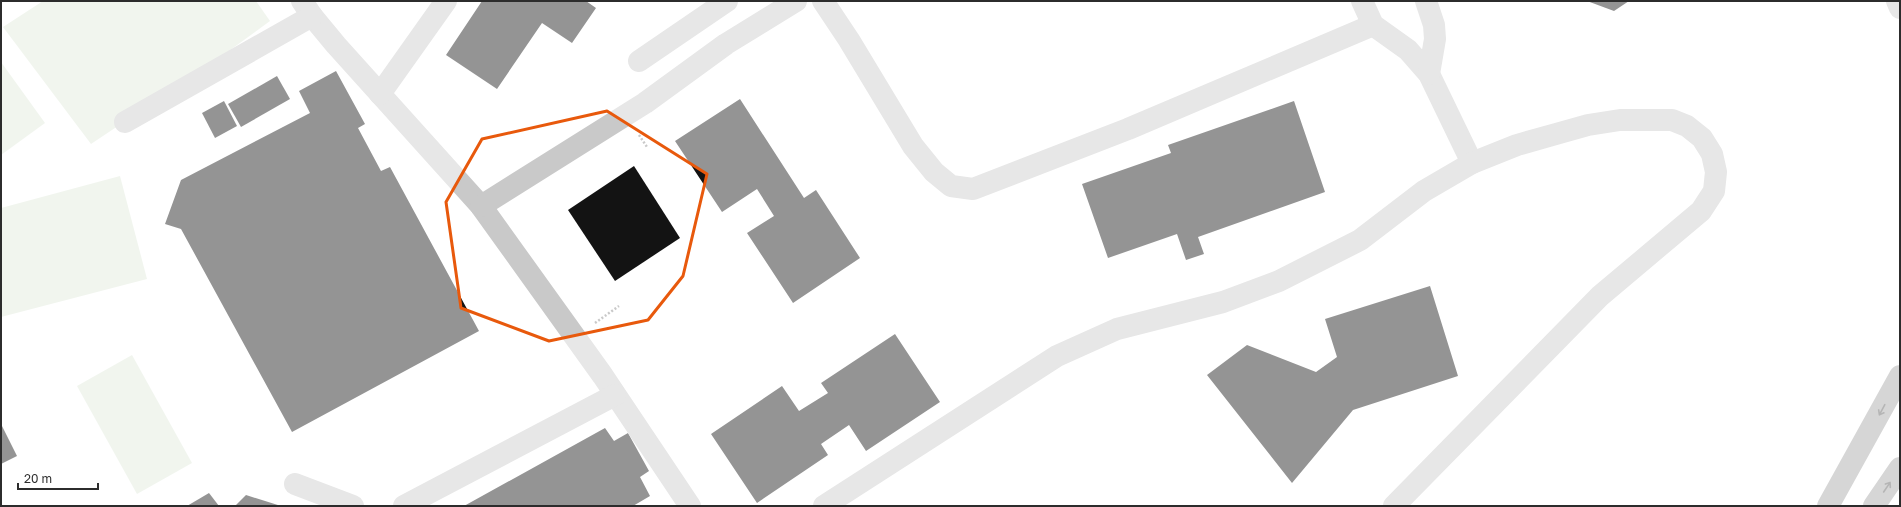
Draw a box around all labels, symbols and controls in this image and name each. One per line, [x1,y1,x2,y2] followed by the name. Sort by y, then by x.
[1877,404,1885,416] one-way arrow
[18,465,98,491] scale bar
[24,471,52,486] text: 20 m
[1883,482,1891,493] one-way arrow

